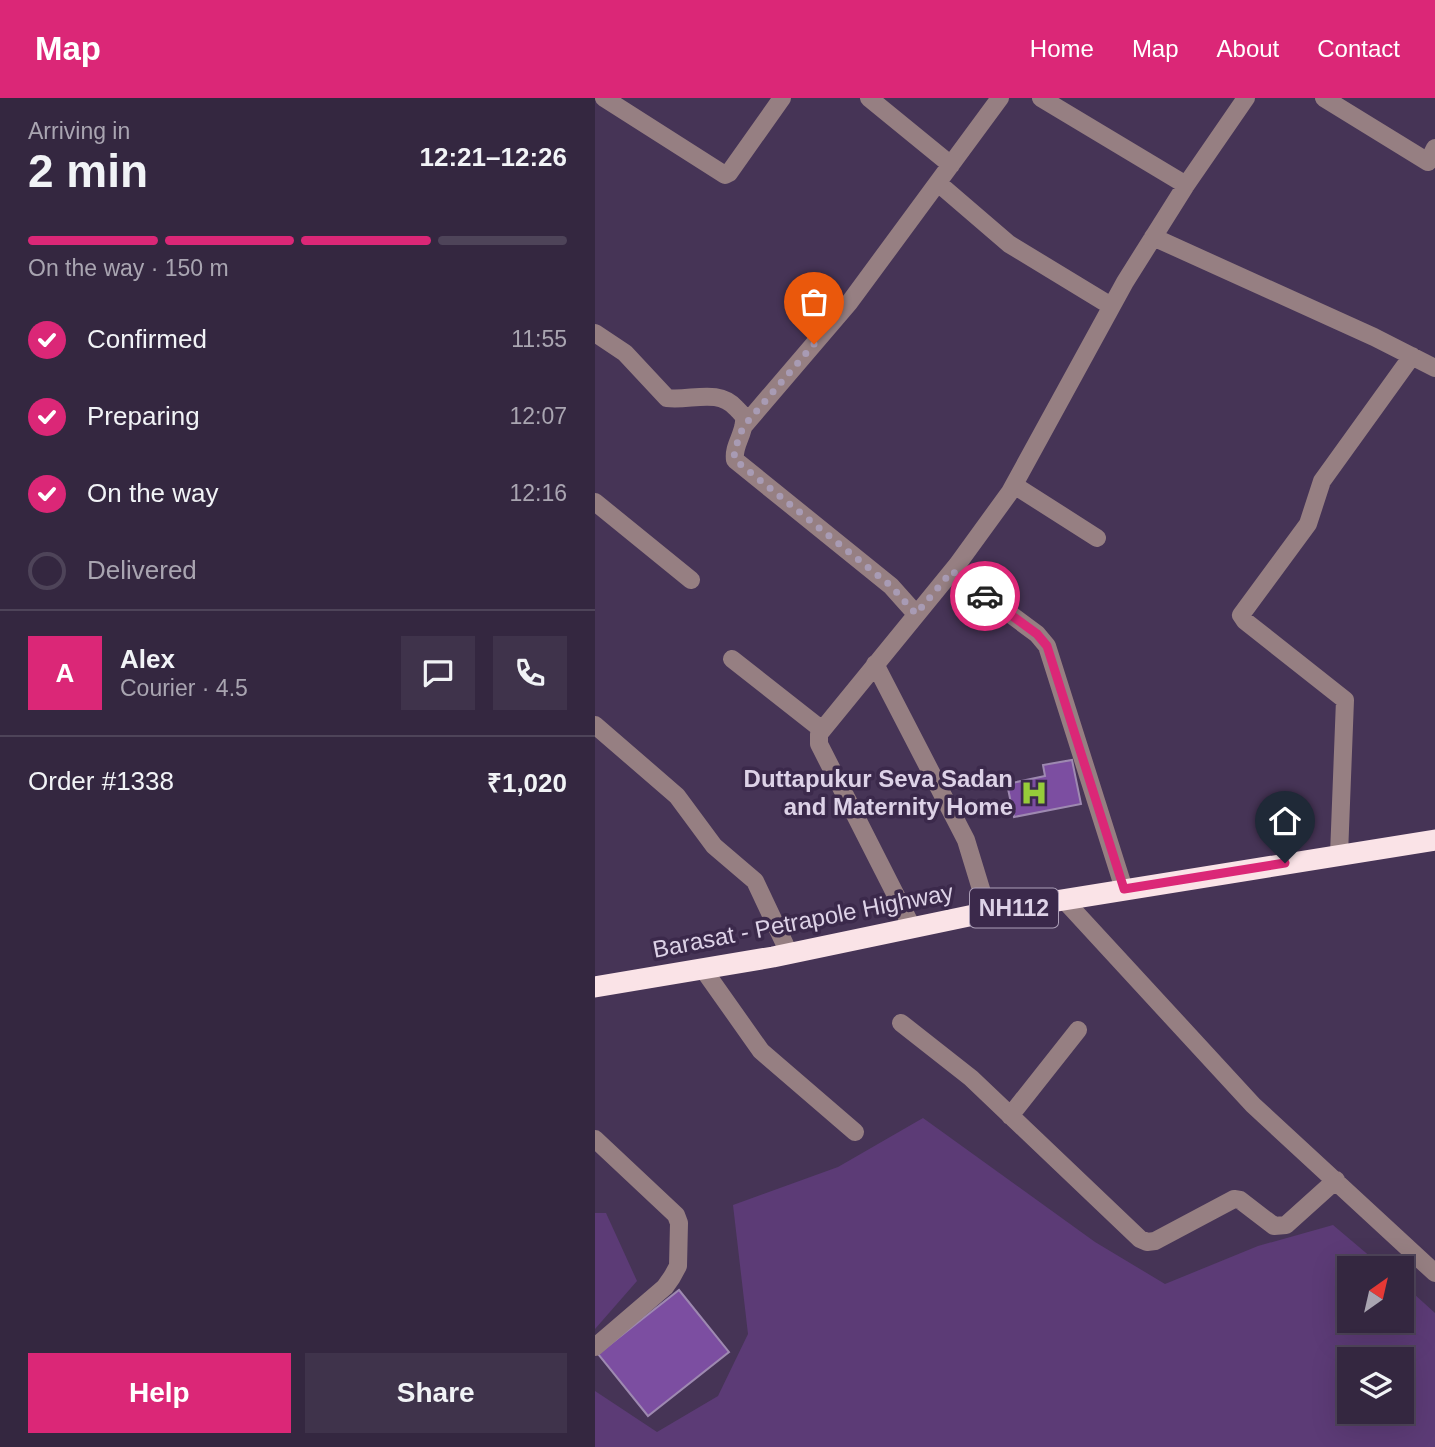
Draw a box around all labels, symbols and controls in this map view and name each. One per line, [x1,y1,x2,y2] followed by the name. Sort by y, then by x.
[35,30,101,67] text: Map
[1030,35,1094,62] text: Home
[1132,35,1179,62] text: Map
[1217,35,1279,62] text: About
[1317,35,1400,62] text: Contact
[28,118,130,144] text: Arriving in
[420,142,567,172] text: 12:21–12:26
[28,145,148,197] text: 2 min
[28,255,229,281] text: On the way · 150 m
[784,272,844,344] pin
[795,283,833,321] icon: bag
[28,321,66,359] icon: check
[87,324,207,354] text: Confirmed
[511,326,567,352] text: 11:55
[28,398,66,436] icon: check
[87,401,200,431] text: Preparing
[509,403,567,429] text: 12:07
[28,475,66,513] icon: check
[87,478,219,508] text: On the way
[509,480,567,506] text: 12:16
[87,555,197,585] text: Delivered
[950,561,1020,631] courier
[966,577,1004,615] icon: car
[401,636,475,710] button: chat
[493,636,567,710] button: phone
[120,644,175,674] text: Alex
[56,658,74,688] text: A
[120,675,248,701] text: Courier · 4.5
[744,765,1013,820] place label: Duttapukur Seva Sadan and Maternity Home
[28,766,174,796] text: Order #1338
[487,768,567,798] text: ₹1,020
[1019,778,1049,808] hospital icon: Duttapukur Seva Sadan and Maternity Home
[1255,791,1315,863] pin
[1266,802,1304,840] icon: home
[650,878,955,963] street label: Barasat - Petrapole Highway
[970,888,1058,928] road number: NH112
[1337,1256,1414,1334] north arrow
[1337,1256,1414,1424] map controls
[1337,1347,1414,1424] button: layers
[28,1353,291,1433] button: Help
[305,1353,567,1433] button: Share

